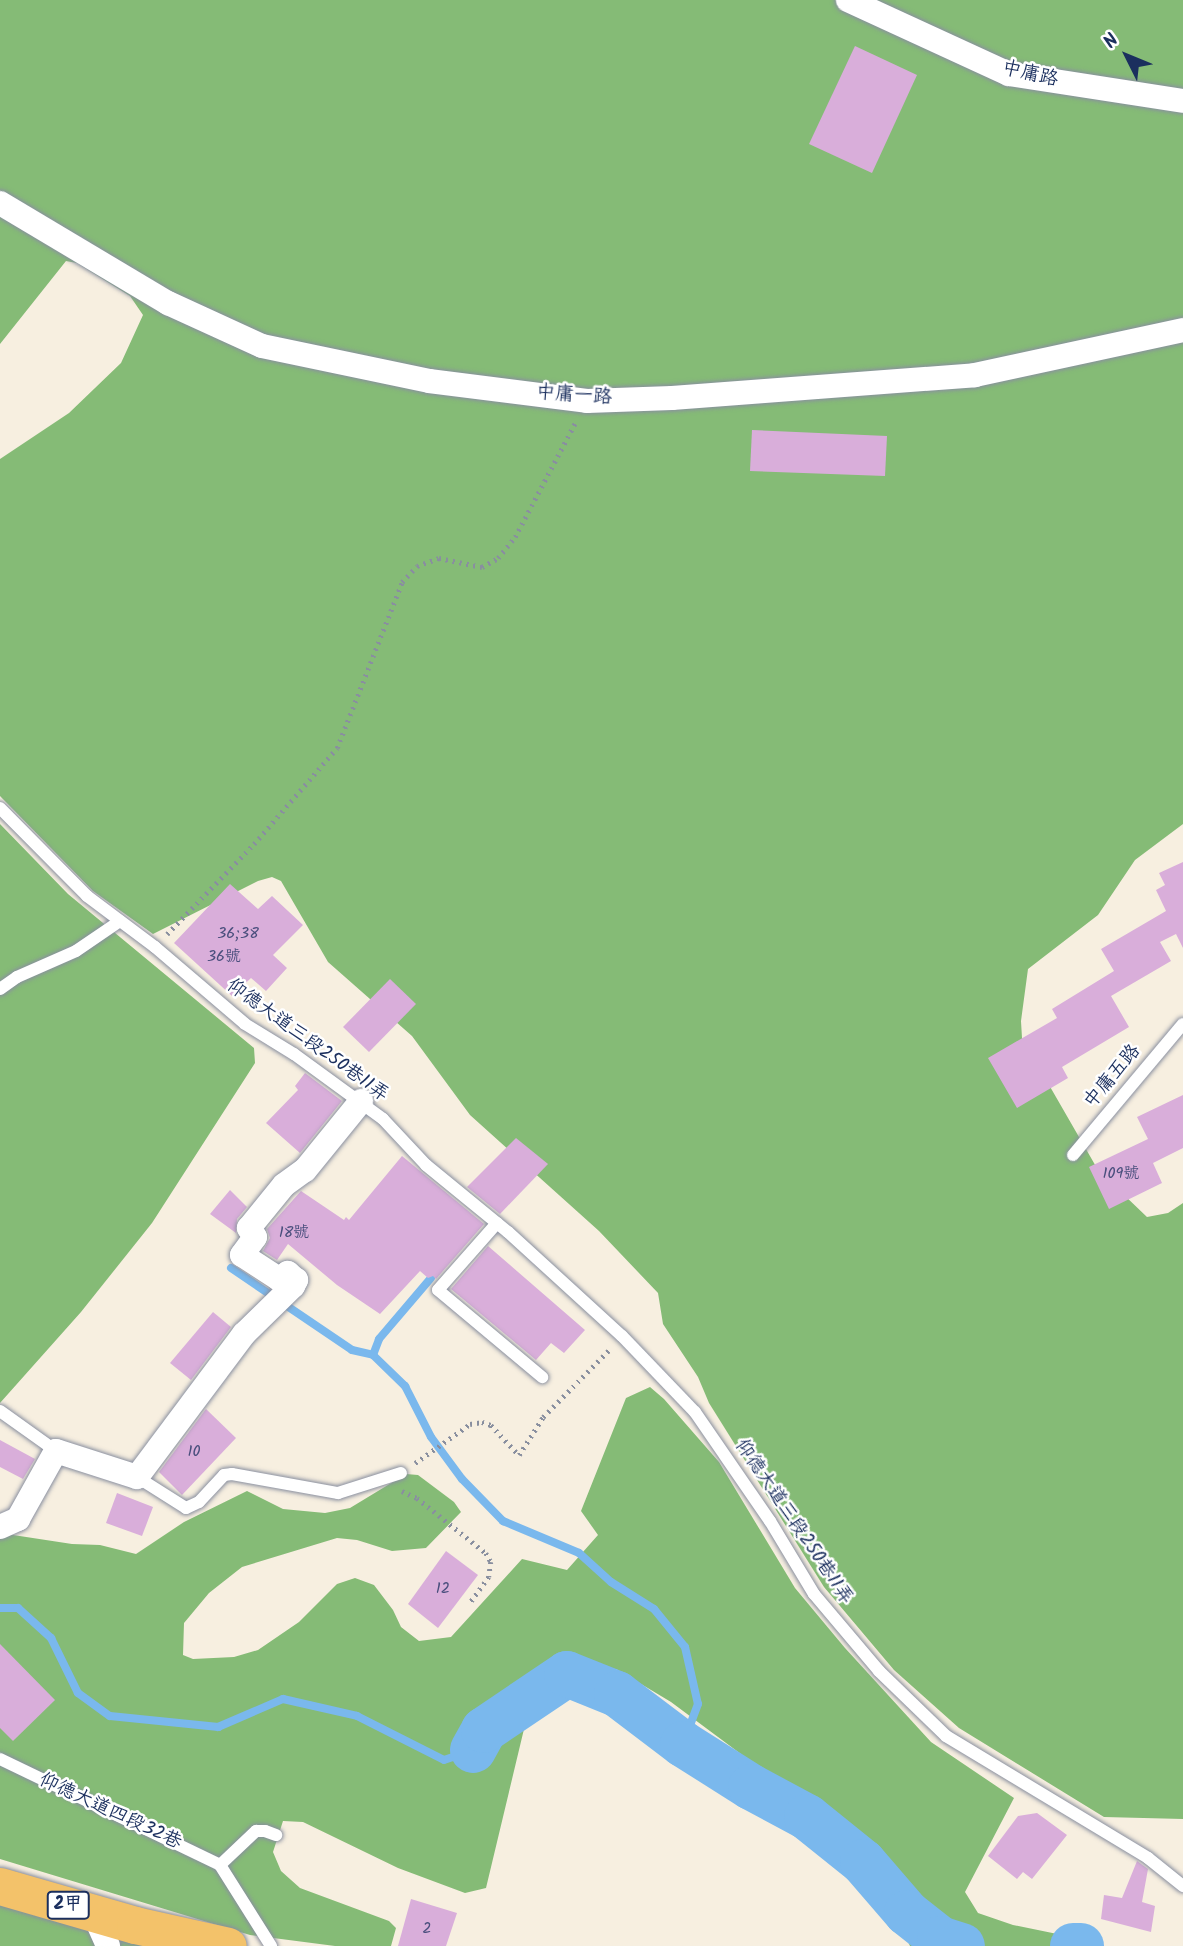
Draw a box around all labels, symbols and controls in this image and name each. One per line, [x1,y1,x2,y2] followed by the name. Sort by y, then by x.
[1092,21,1162,91] north arrow
[1097,27,1127,56] text: N
[1000,57,1060,93] street label: 中庸路
[535,382,613,410] street label: 中庸一路
[217,924,259,944] house number: 36;38
[207,947,241,967] house number: 36號
[222,975,392,1107] street label: 仰德大道三段250巷11弄
[1080,1041,1146,1113] street label: 中庸五路
[1103,1164,1139,1184] house number: 109號
[279,1223,309,1243] house number: 18號
[729,1435,857,1609] street label: 仰德大道三段250巷11弄
[187,1442,201,1462] house number: 10
[436,1579,450,1599] house number: 12
[35,1769,185,1855] street label: 仰德大道四段32巷
[45,1891,91,1920] road number: 2甲
[422,1919,432,1939] house number: 2

